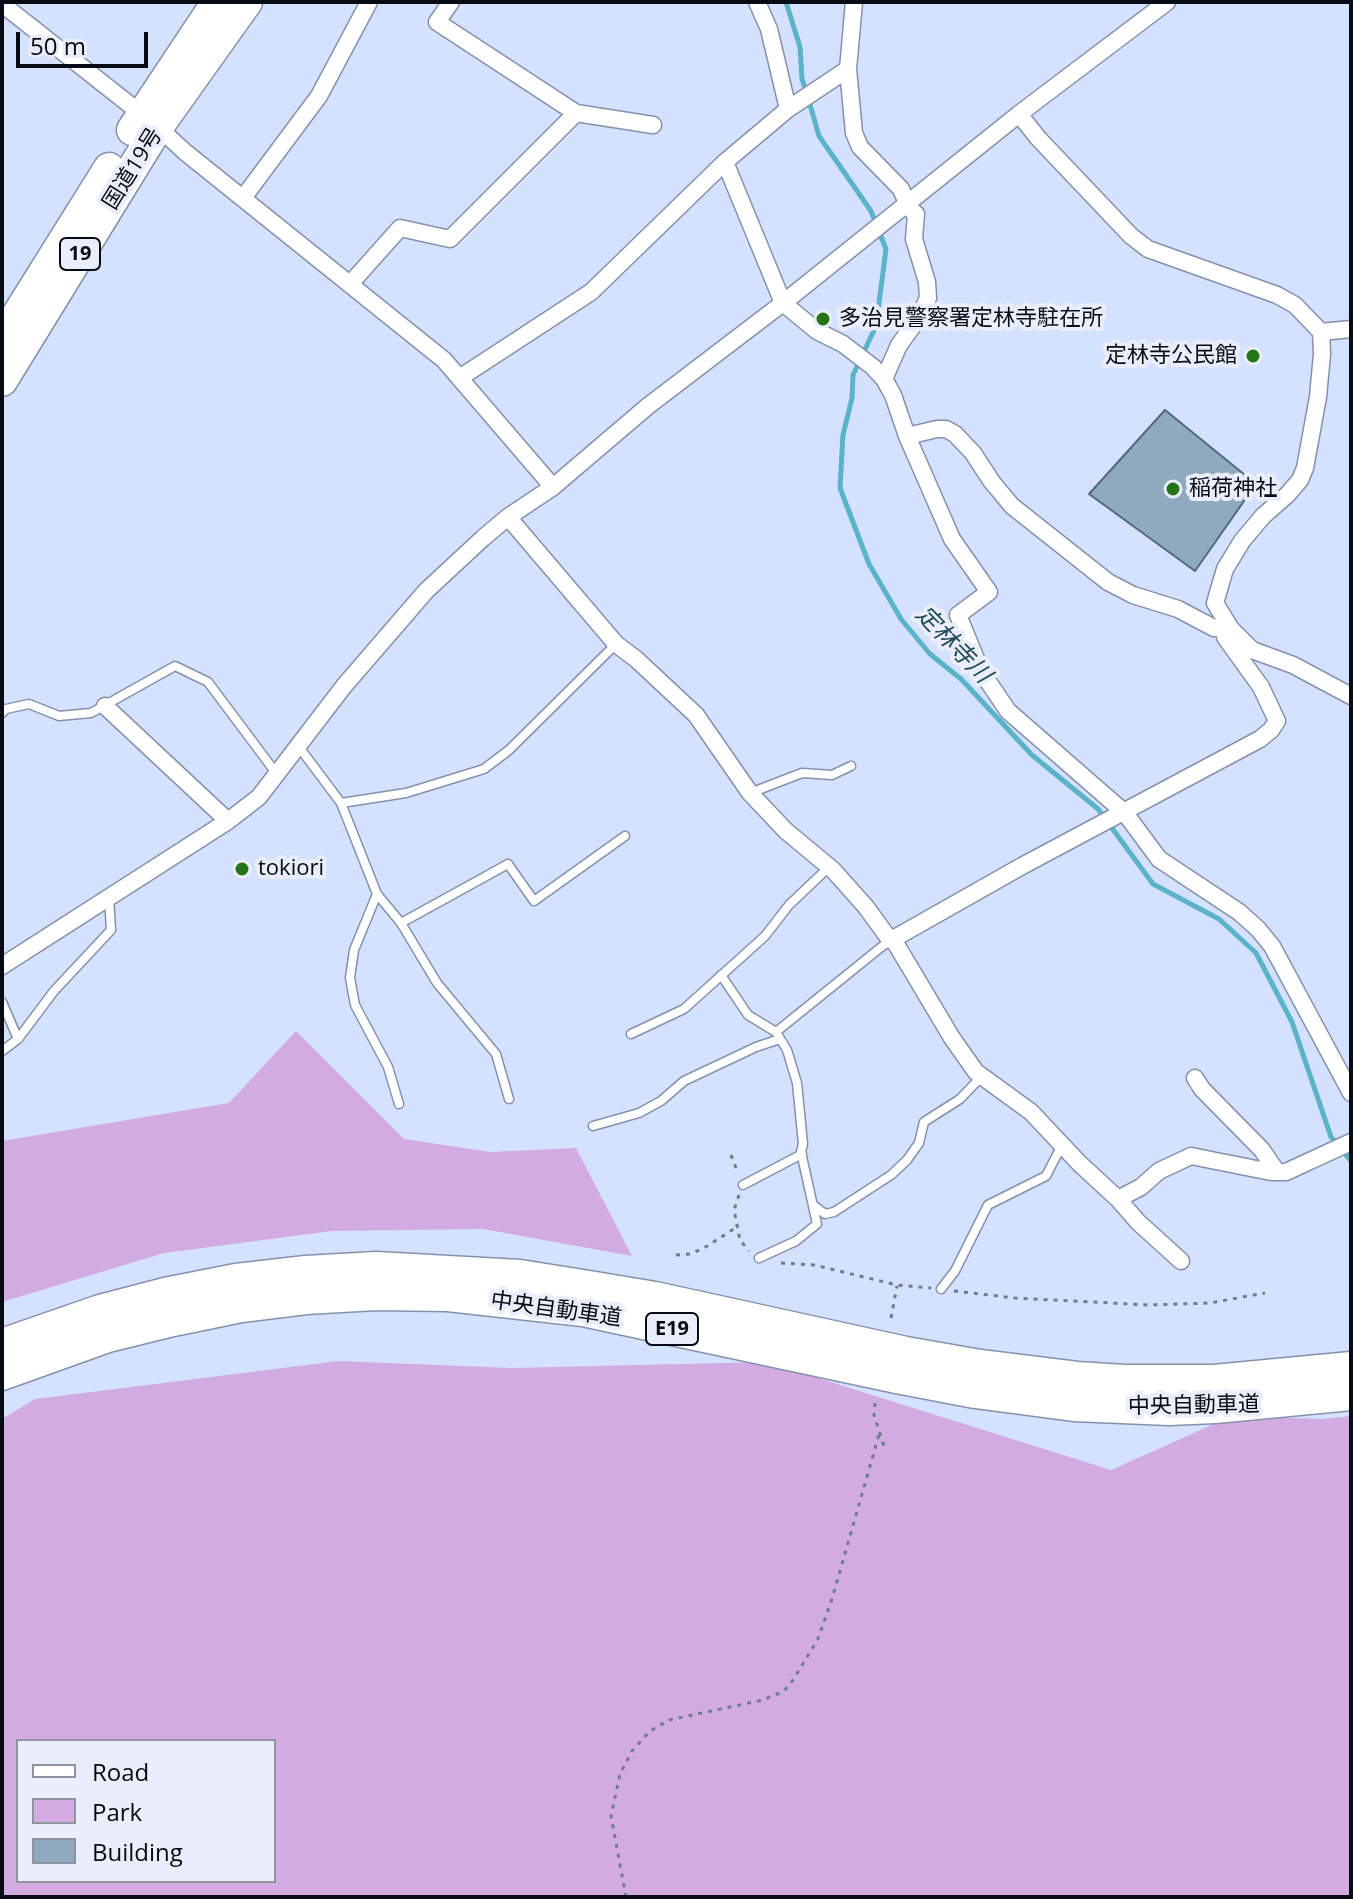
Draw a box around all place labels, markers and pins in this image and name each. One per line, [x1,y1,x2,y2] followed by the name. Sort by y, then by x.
[839,306,1103,332] place label: 多治見警察署定林寺駐在所
[814,310,832,328] marker: 多治見警察署定林寺駐在所
[1105,343,1237,369] place label: 定林寺公民館
[1244,347,1262,365] marker: 定林寺公民館
[1189,476,1277,502] place label: 稲荷神社
[1164,480,1182,498] marker: 稲荷神社
[258,856,324,882] place label: tokiori
[233,860,251,878] marker: tokiori

